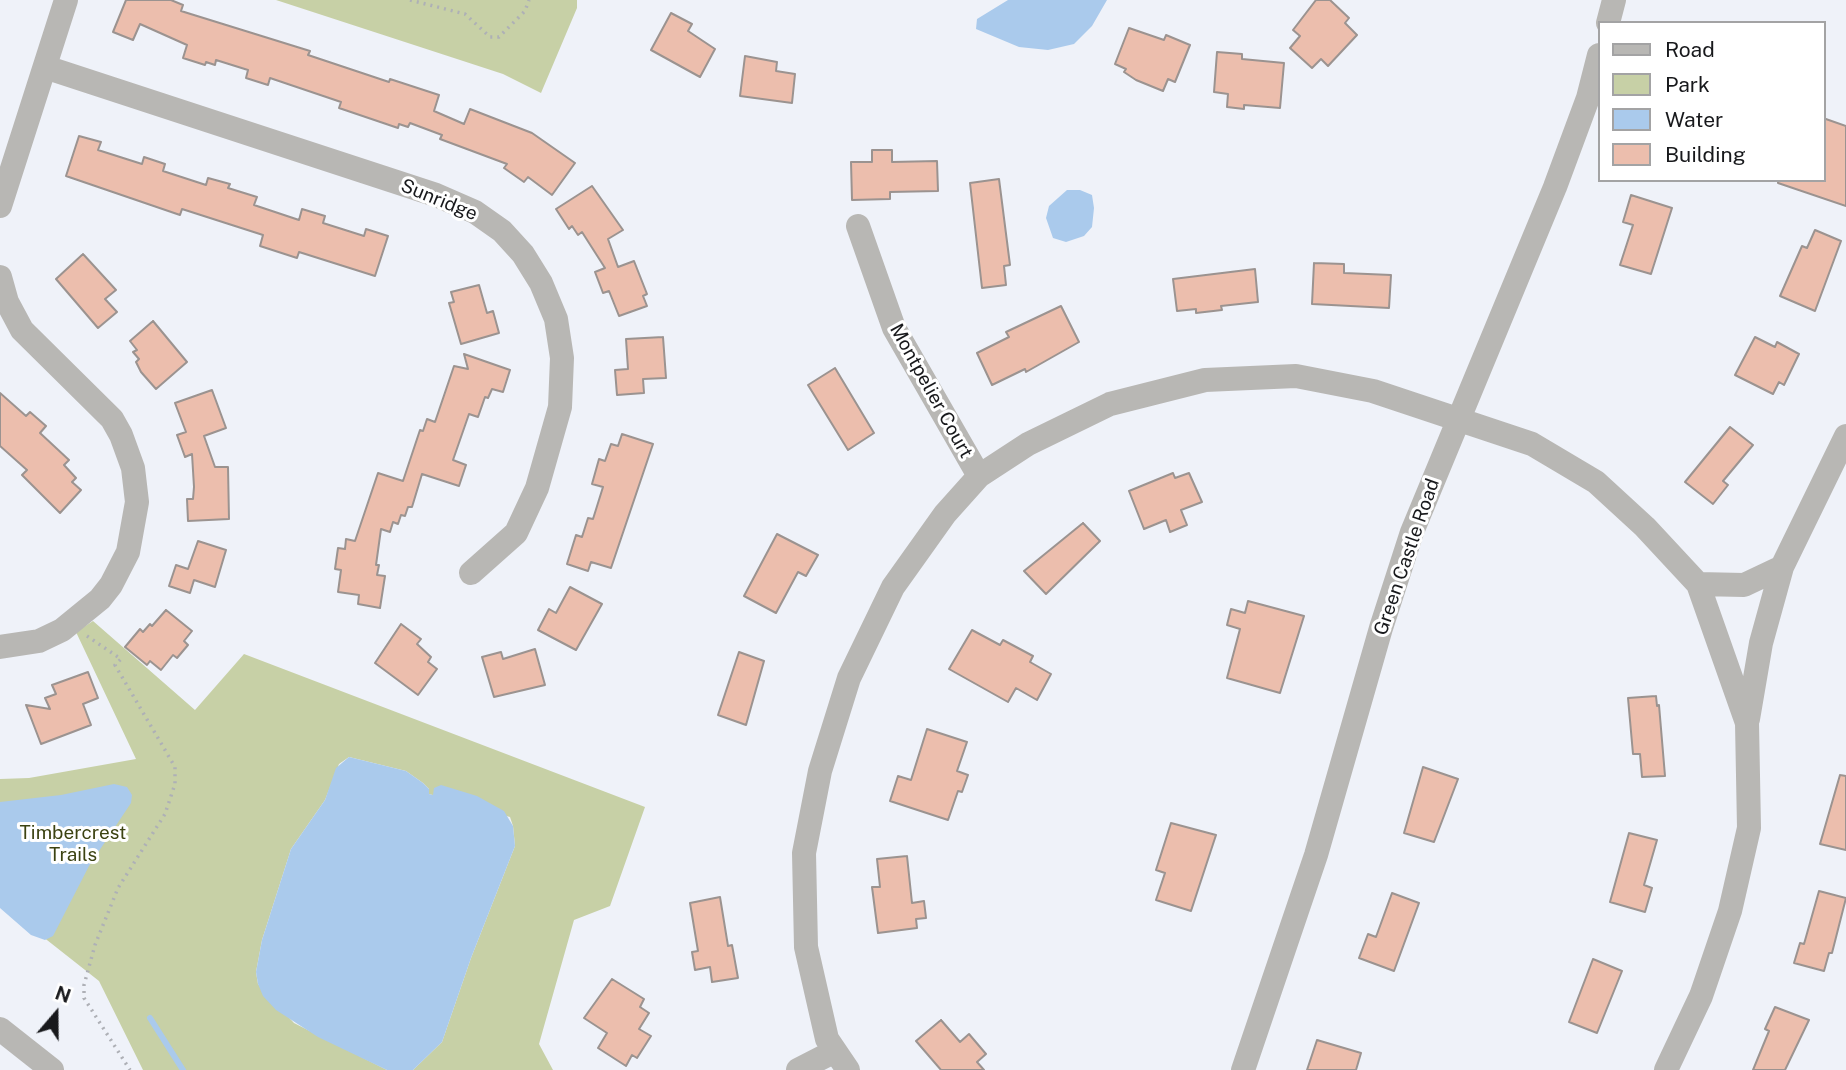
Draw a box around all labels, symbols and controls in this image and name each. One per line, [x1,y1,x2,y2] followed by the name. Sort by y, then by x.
[1598,21,1825,182] legend
[1665,37,1715,62] text: Road
[1665,72,1710,97] text: Park
[1665,107,1723,132] text: Water
[1665,142,1746,167] text: Building
[397,174,481,226] street label: Sunridge
[885,320,977,462] street label: Montpelier Court
[1370,476,1444,638] street label: Green Castle Road
[20,822,126,866] park label: Timbercrest Trails
[21,979,91,1049] north arrow
[52,981,74,1007] text: N

